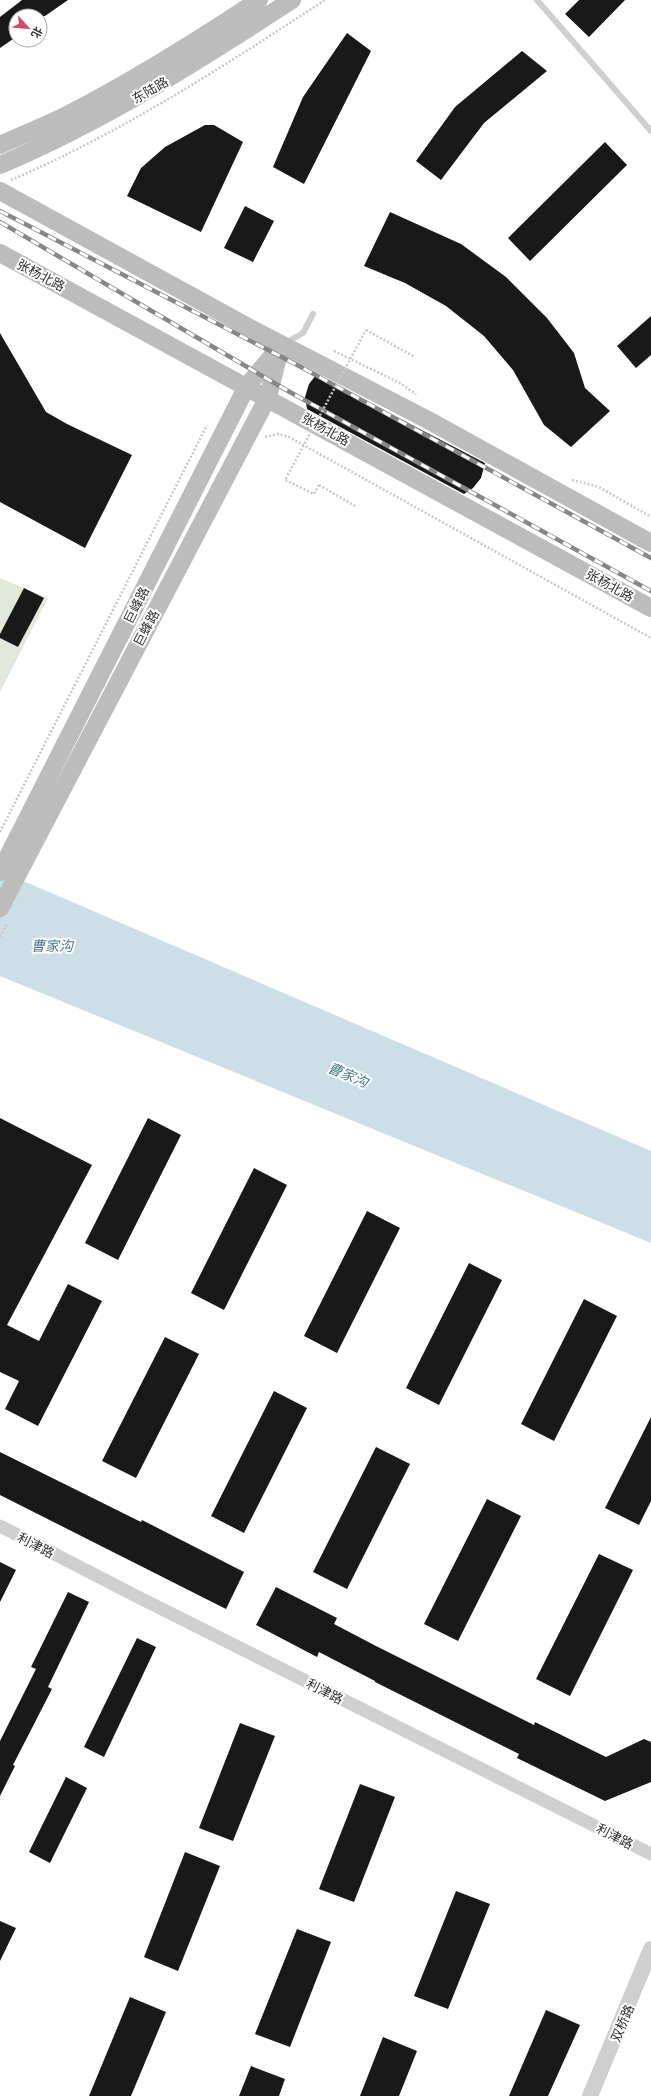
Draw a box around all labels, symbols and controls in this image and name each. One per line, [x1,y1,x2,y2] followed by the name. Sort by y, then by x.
[8,8,48,48] north arrow
[27,24,46,41] text: 北
[129,73,172,108] street label: 东陆路
[13,256,68,296] street label: 张杨北路
[298,409,353,450] street label: 张杨北路
[582,565,637,606] street label: 张杨北路
[120,584,154,627] street label: 巨峰路
[130,607,164,650] street label: 巨蜂路
[31,937,75,956] water label: 曹家沟
[325,1059,373,1093] water label: 曹家沟
[14,1529,57,1563] street label: 利津路
[303,1675,346,1709] street label: 利津路
[593,1820,636,1854] street label: 利津路
[607,2002,639,2045] street label: 双桥路

